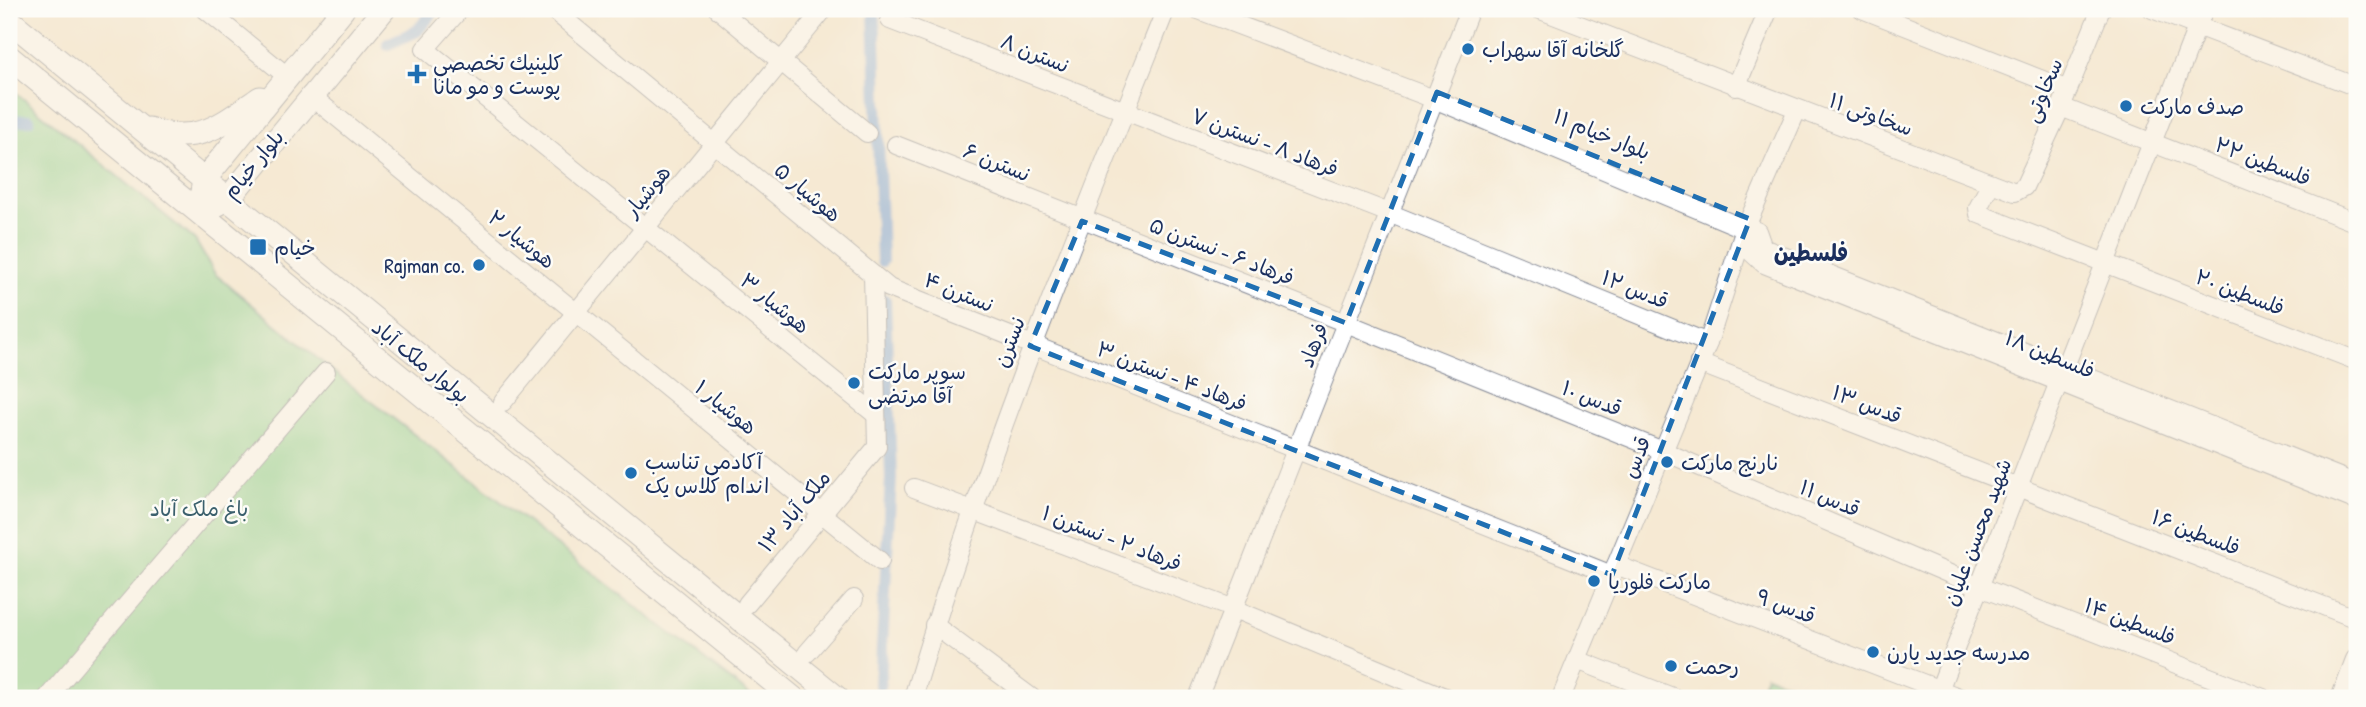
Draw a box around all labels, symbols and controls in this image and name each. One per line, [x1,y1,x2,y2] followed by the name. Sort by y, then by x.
[996,26,1074,80] street label: نسترن ۸
[1482,35,1624,64] place label: گلخانه آقا سهراب
[1460,41,1476,57] marker: گلخانه آقا سهراب
[433,48,563,101] place label: كلينيك تخصصي پوست و مو مانا
[2017,53,2069,127] street label: سخاوتی
[407,64,427,84] marker: كلينيك تخصصي پوست و مو مانا
[1825,85,1917,143] street label: سخاوتی ۱۱
[2140,92,2244,121] place label: صدف مارکت
[2118,98,2134,114] marker: صدف مارکت
[1187,101,1343,183] street label: فرهاد ۸ - نسترن ۷
[1549,101,1655,168] street label: بلوار خیام ۱۱
[216,123,292,206] street label: بلوار خیام
[2211,129,2315,193] street label: فلسطین ۲۲
[959,135,1035,189] street label: نسترن ۶
[768,155,848,229] street label: هوشیار ۵
[616,159,677,224] street label: هوشیار
[482,203,562,275] street label: هوشیار ۲
[1145,210,1299,292] street label: فرهاد ۶ - نسترن ۵
[274,233,316,264] place label: خیام
[248,237,268,257] marker: خیام
[1774,237,1848,268] district label: فلسطین
[384,251,465,280] place label: Rajman co.
[471,257,487,273] marker: Rajman co.
[2191,262,2289,322] street label: فلسطین ۲۰
[1597,263,1673,315] street label: قدس ۱۲
[920,265,998,319] street label: نسترن ۴
[734,266,816,340] street label: هوشیار ۳
[986,312,1032,372] street label: نسترن
[366,313,476,409] street label: بولوار ملک آباد
[1291,318,1335,372] street label: فرهاد
[2001,323,2099,385] street label: فلسطین ۱۸
[1093,334,1251,418] street label: فرهاد ۴ - نسترن ۳
[868,357,966,410] place label: سوپر مارکت آقا مرتضی
[689,373,763,441] street label: هوشیار ۱
[1558,373,1626,423] street label: قدس ۱۰
[846,375,862,391] marker: سوپر مارکت آقا مرتضی
[1828,377,1906,431] street label: قدس ۱۳
[1614,432,1658,482] street label: قدس
[645,447,769,502] place label: آکادمی تناسب اندام کلاس یک
[1681,448,1779,477] place label: نارنج مارکت
[1659,454,1675,470] marker: نارنج مارکت
[1936,454,2018,610] street label: شهید محسن علیان
[751,464,837,558] street label: ۱۳ ملک آباد
[623,465,639,481] marker: آکادمی تناسب اندام کلاس یک
[1795,472,1865,524] street label: قدس ۱۱
[150,494,248,524] park label: باغ ملک آباد
[1038,498,1186,578] street label: فرهاد ۲ - نسترن ۱
[2148,502,2244,562] street label: فلسطین ۱۶
[1608,567,1711,596] place label: مارکت فلوریا
[1586,573,1602,589] marker: مارکت فلوریا
[1752,582,1820,630] street label: قدس ۹
[2080,590,2180,652] street label: فلسطین ۱۴
[1887,638,2030,667] place label: مدرسه جدید یارن
[1865,644,1881,660] marker: مدرسه جدید یارن
[1685,652,1739,681] place label: رحمت
[1663,658,1679,674] marker: رحمت

